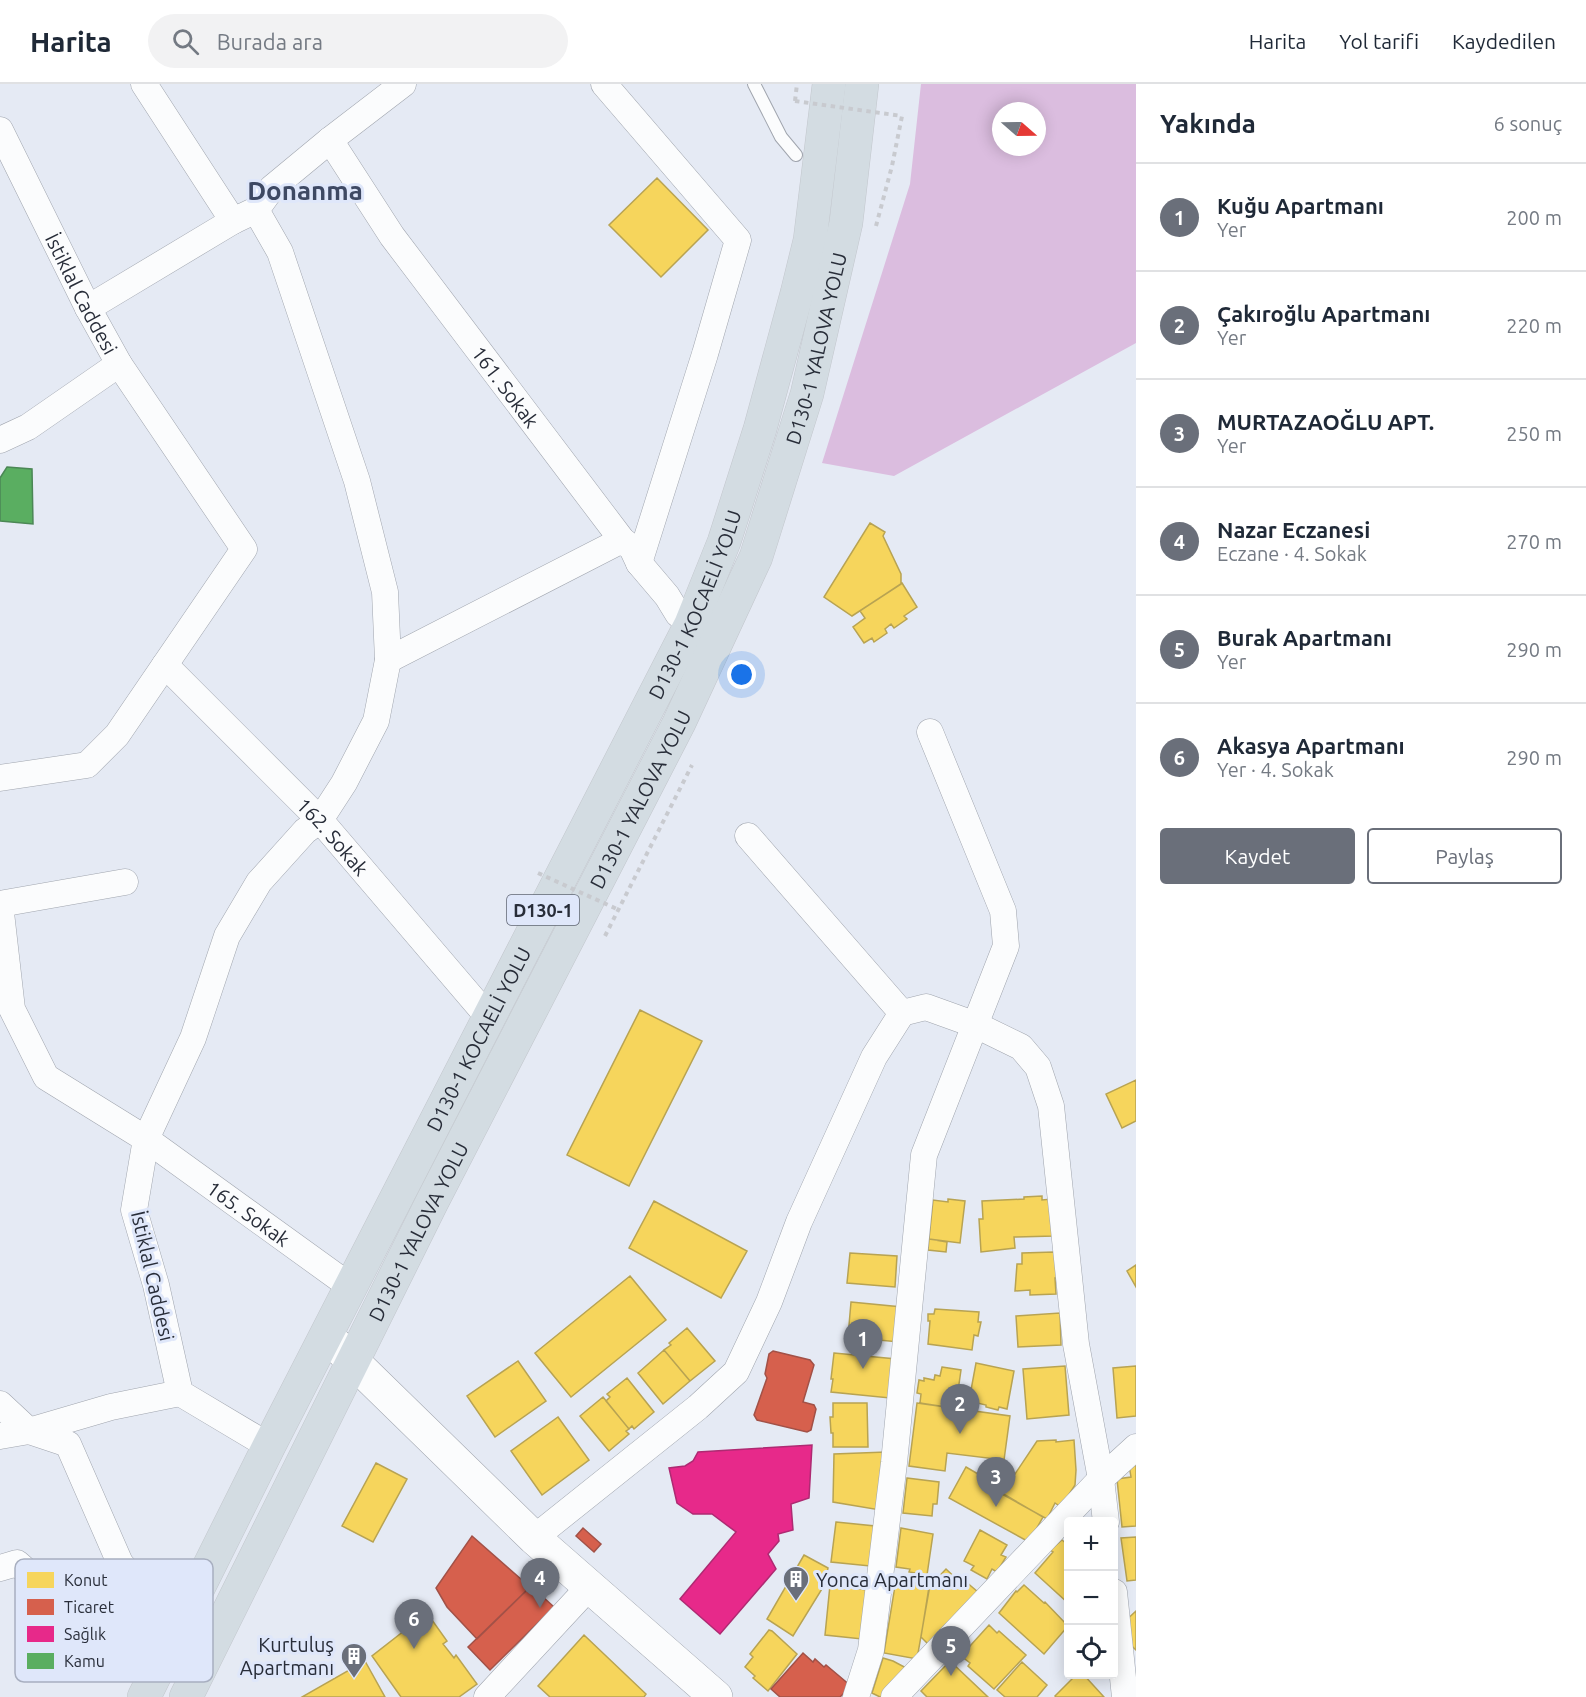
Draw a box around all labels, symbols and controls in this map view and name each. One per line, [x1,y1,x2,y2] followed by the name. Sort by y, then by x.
[148,14,568,68] search box
[169,25,202,58] icon: search
[30,26,112,57] text: Harita
[217,29,323,54] text: Burada ara
[1249,29,1306,53] text: Harita
[1339,29,1419,53] text: Yol tarifi
[1452,29,1556,53] text: Kaydedilen
[992,102,1046,156] north arrow
[1160,109,1256,138] text: Yakında
[1494,112,1562,135] text: 6 sonuç
[247,176,363,205] district label: Donanma
[1217,193,1384,218] text: Kuğu Apartmanı
[1174,206,1185,229] text: 1
[1506,206,1562,229] text: 200 m
[1217,218,1246,241] text: Yer
[41,229,123,358] street label: İstiklal Caddesi
[780,250,850,447] street label: D130-1 YALOVA YOLU
[1217,301,1430,326] text: Çakıroğlu Apartmanı
[1174,314,1185,337] text: 2
[1506,314,1562,337] text: 220 m
[1217,326,1246,349] text: Yer
[468,341,544,432] street label: 161. Sokak
[1217,409,1434,434] text: MURTAZAOĞLU APT.
[1174,422,1185,445] text: 3
[1506,422,1562,445] text: 250 m
[1217,434,1246,457] text: Yer
[643,507,745,702] street label: D130-1 KOCAELİ YOLU
[1217,517,1370,542] text: Nazar Eczanesi
[1174,530,1185,553] text: 4
[1506,530,1562,553] text: 270 m
[1217,542,1367,565] text: Eczane · 4. Sokak
[1217,625,1392,650] text: Burak Apartmanı
[1174,638,1185,661] text: 5
[1506,638,1562,661] text: 290 m
[1217,650,1246,673] text: Yer
[727,660,756,689] your location
[584,706,695,892] street label: D130-1 YALOVA YOLU
[1217,733,1405,758] text: Akasya Apartmanı
[1174,746,1185,769] text: 6
[1506,746,1562,769] text: 290 m
[1217,758,1334,781] text: Yer · 4. Sokak
[293,793,373,880] street label: 162. Sokak
[1160,828,1355,884] button: Kaydet
[1367,828,1562,884] button: Paylaş
[507,895,579,925] road number: D130-1
[421,943,535,1135] street label: D130-1 KOCAELİ YOLU
[363,1138,472,1325] street label: D130-1 YALOVA YOLU
[203,1176,294,1251] street label: 165. Sokak
[127,1209,179,1343] street label: İstiklal Caddesi
[844,1320,882,1369] pin: 1
[940,1384,980,1434] pin: 2
[976,1458,1016,1507] pin: 3
[1064,1517,1118,1679] map controls
[1064,1517,1118,1571] button: +
[520,1558,560,1608] pin: 4
[15,1559,213,1682] legend
[781,1564,811,1602] building icon: Yonca Apartmanı
[816,1568,968,1591] place label: Yonca Apartmanı
[64,1571,108,1589] text: Konut
[1064,1571,1118,1625] button: −
[64,1598,115,1616] text: Ticaret
[394,1600,434,1649] pin: 6
[64,1625,106,1643] text: Sağlık
[1064,1625,1118,1679] button: locate
[932,1626,970,1676] pin: 5
[240,1633,334,1679] place label: Kurtuluş Apartmanı
[339,1641,369,1679] building icon: Kurtuluş Apartmanı
[64,1652,105,1670] text: Kamu

